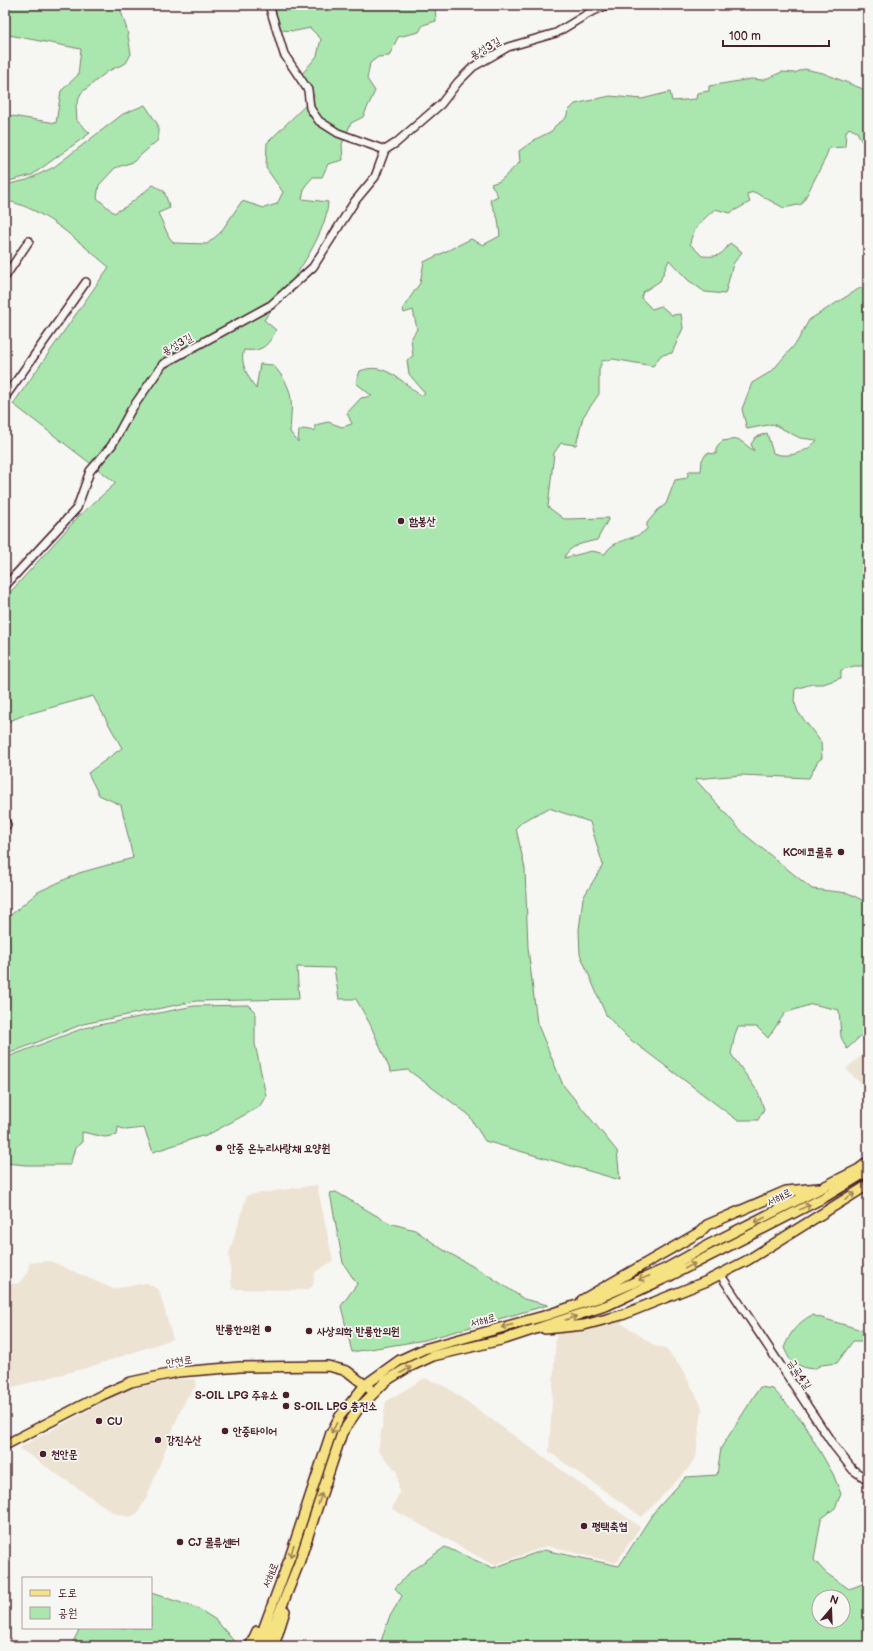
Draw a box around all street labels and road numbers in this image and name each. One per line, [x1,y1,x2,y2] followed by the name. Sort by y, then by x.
[468,34,503,62] street label: 용성3길
[160,331,195,358] street label: 용성3길
[764,1186,794,1209] street label: 서해로
[469,1311,498,1330] street label: 서해로
[165,1353,193,1370] street label: 안현로
[785,1357,814,1392] street label: 금곡4길
[259,1560,282,1590] street label: 서해로

